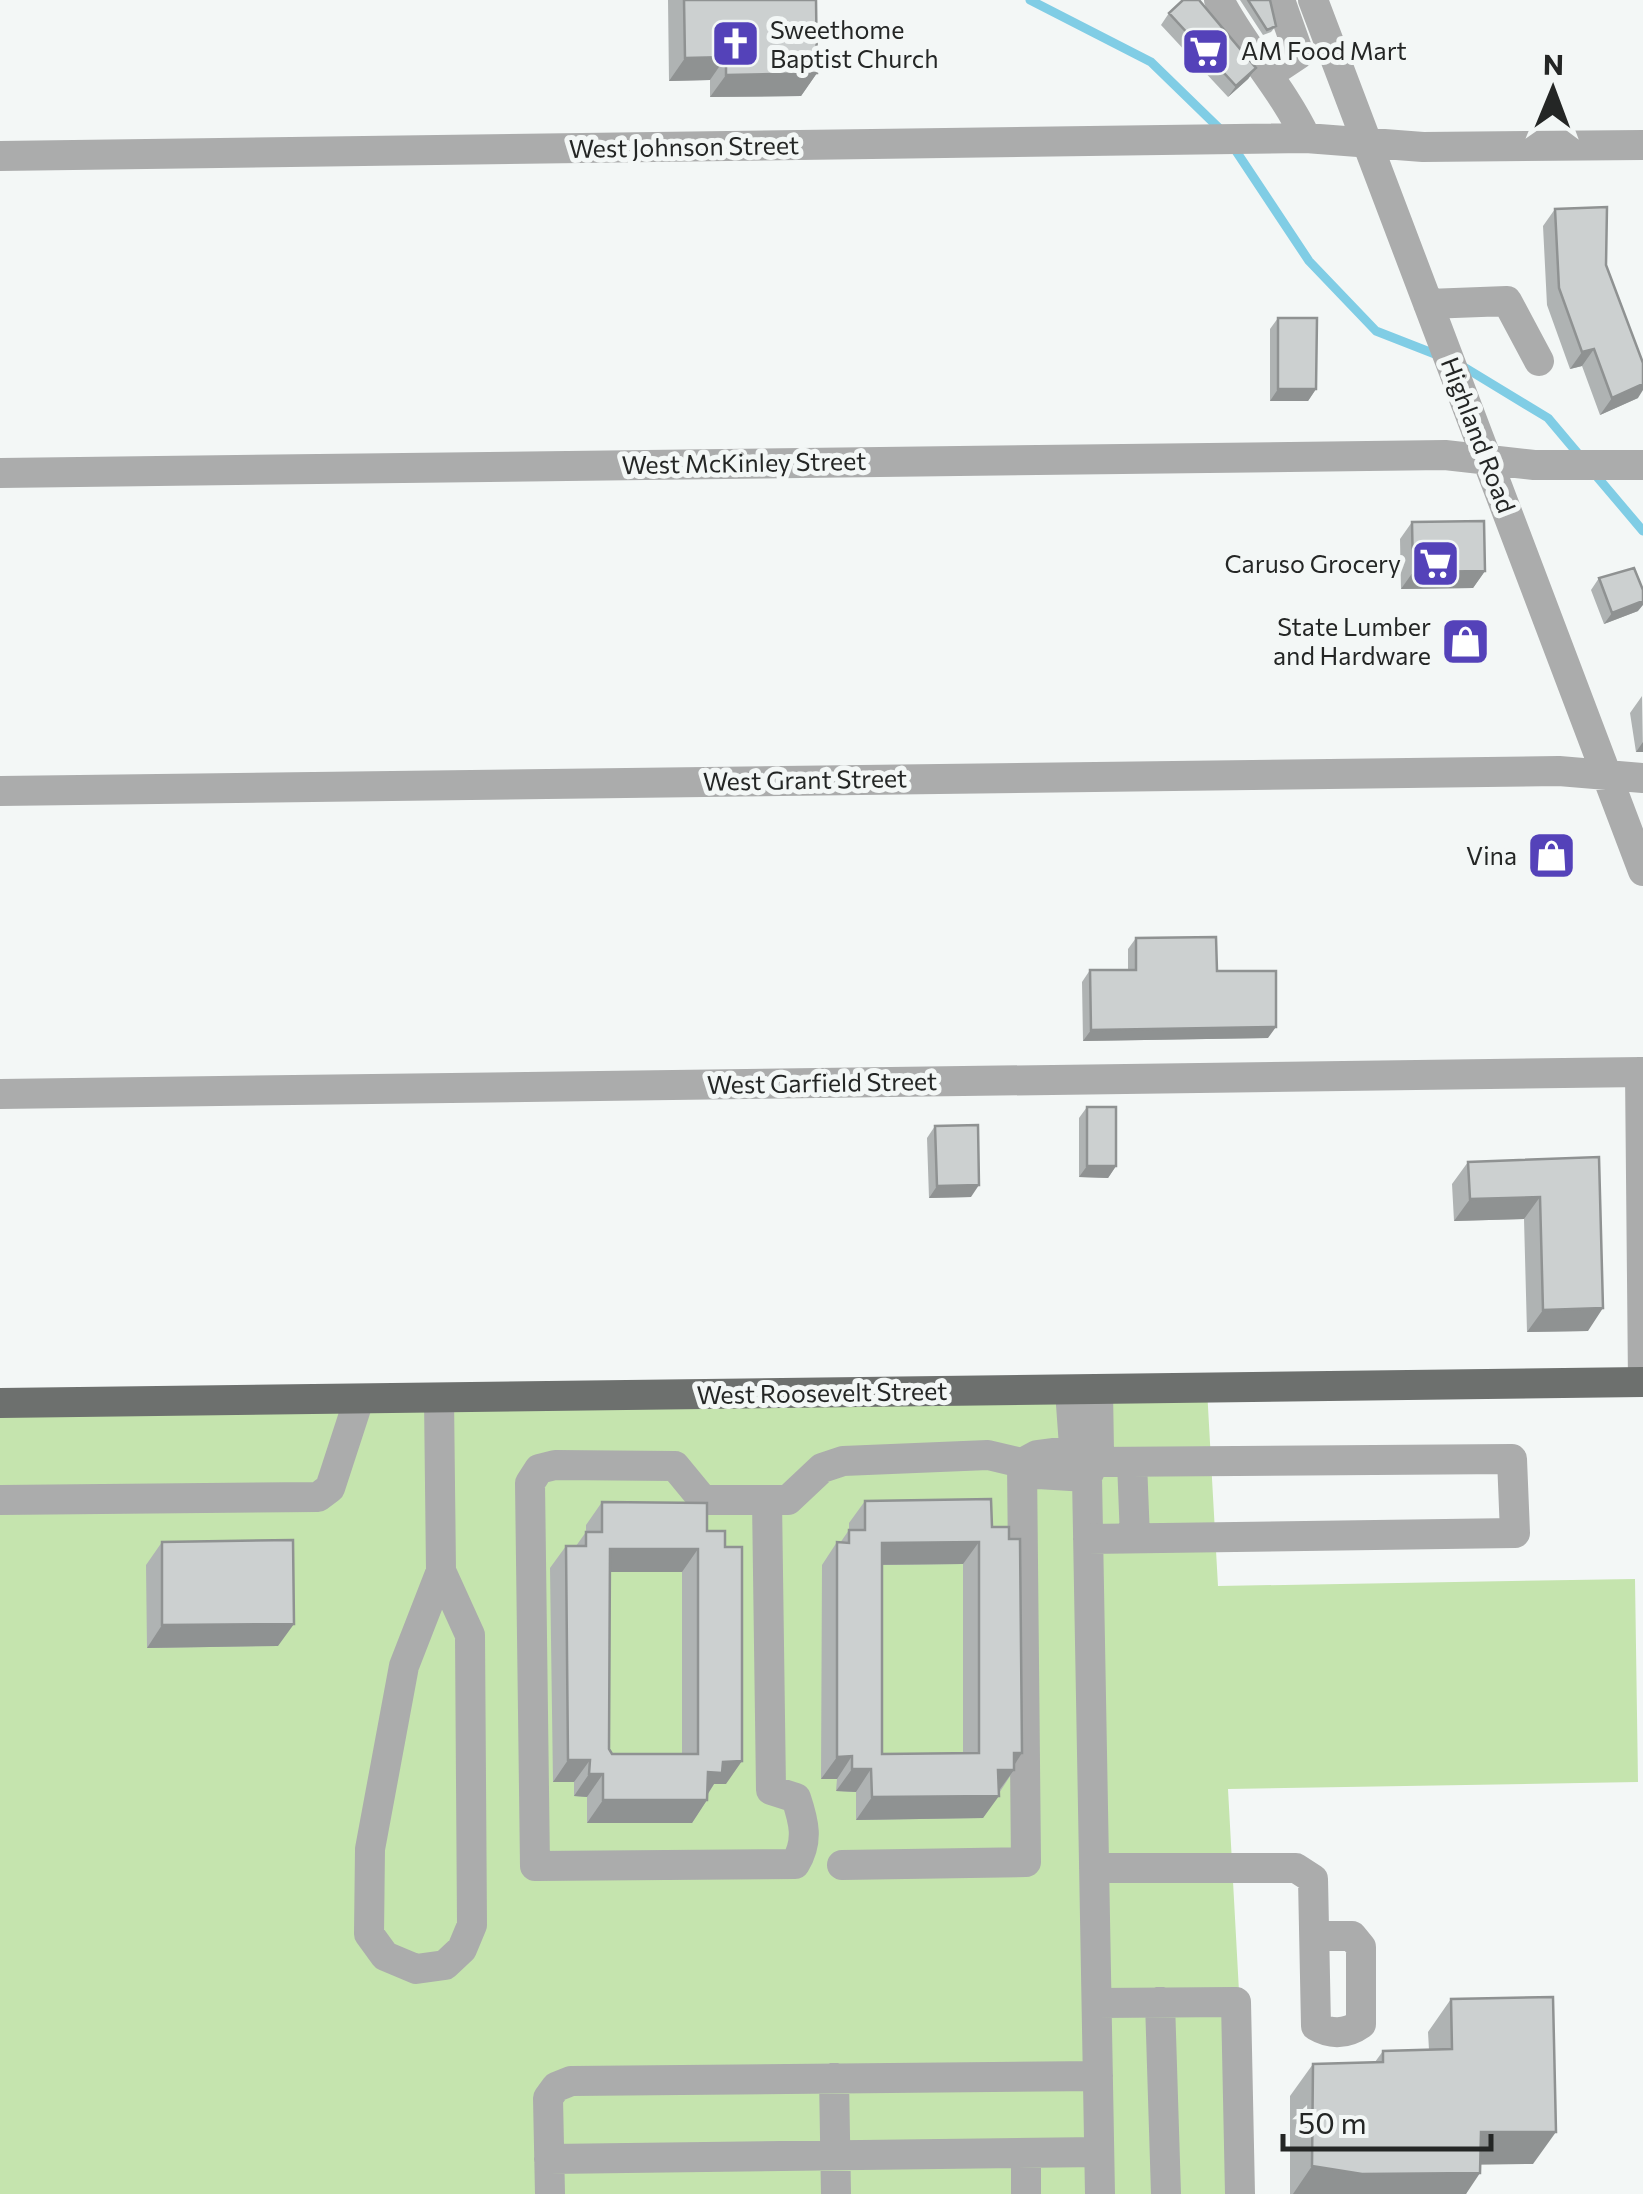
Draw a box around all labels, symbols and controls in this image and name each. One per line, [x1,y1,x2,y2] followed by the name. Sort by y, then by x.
[770,14,939,73] place label: Sweethome Baptist Church
[709,18,761,70] church icon: Sweethome Baptist Church
[1180,25,1232,77] supermarket icon: AM Food Mart
[1241,35,1407,65] place label: AM Food Mart
[1503,40,1603,140] north arrow
[1543,47,1564,81] text: N
[569,129,799,163] street label: West Johnson Street
[1435,353,1522,517] street label: Highland Road
[621,445,867,479] street label: West McKinley Street
[1410,538,1462,590] supermarket icon: Caruso Grocery
[1224,548,1401,578] place label: Caruso Grocery
[1273,611,1431,670] place label: State Lumber and Hardware
[1440,615,1492,667] shop icon: State Lumber and Hardware
[703,762,907,796] street label: West Grant Street
[1526,830,1578,882] shop icon: Vina
[1466,840,1517,870] place label: Vina
[707,1065,937,1099] street label: West Garfield Street
[696,1375,948,1409] street label: West Roosevelt Street
[1283,2089,1490,2151] scale bar
[1298,2103,1367,2140] text: 50 m

